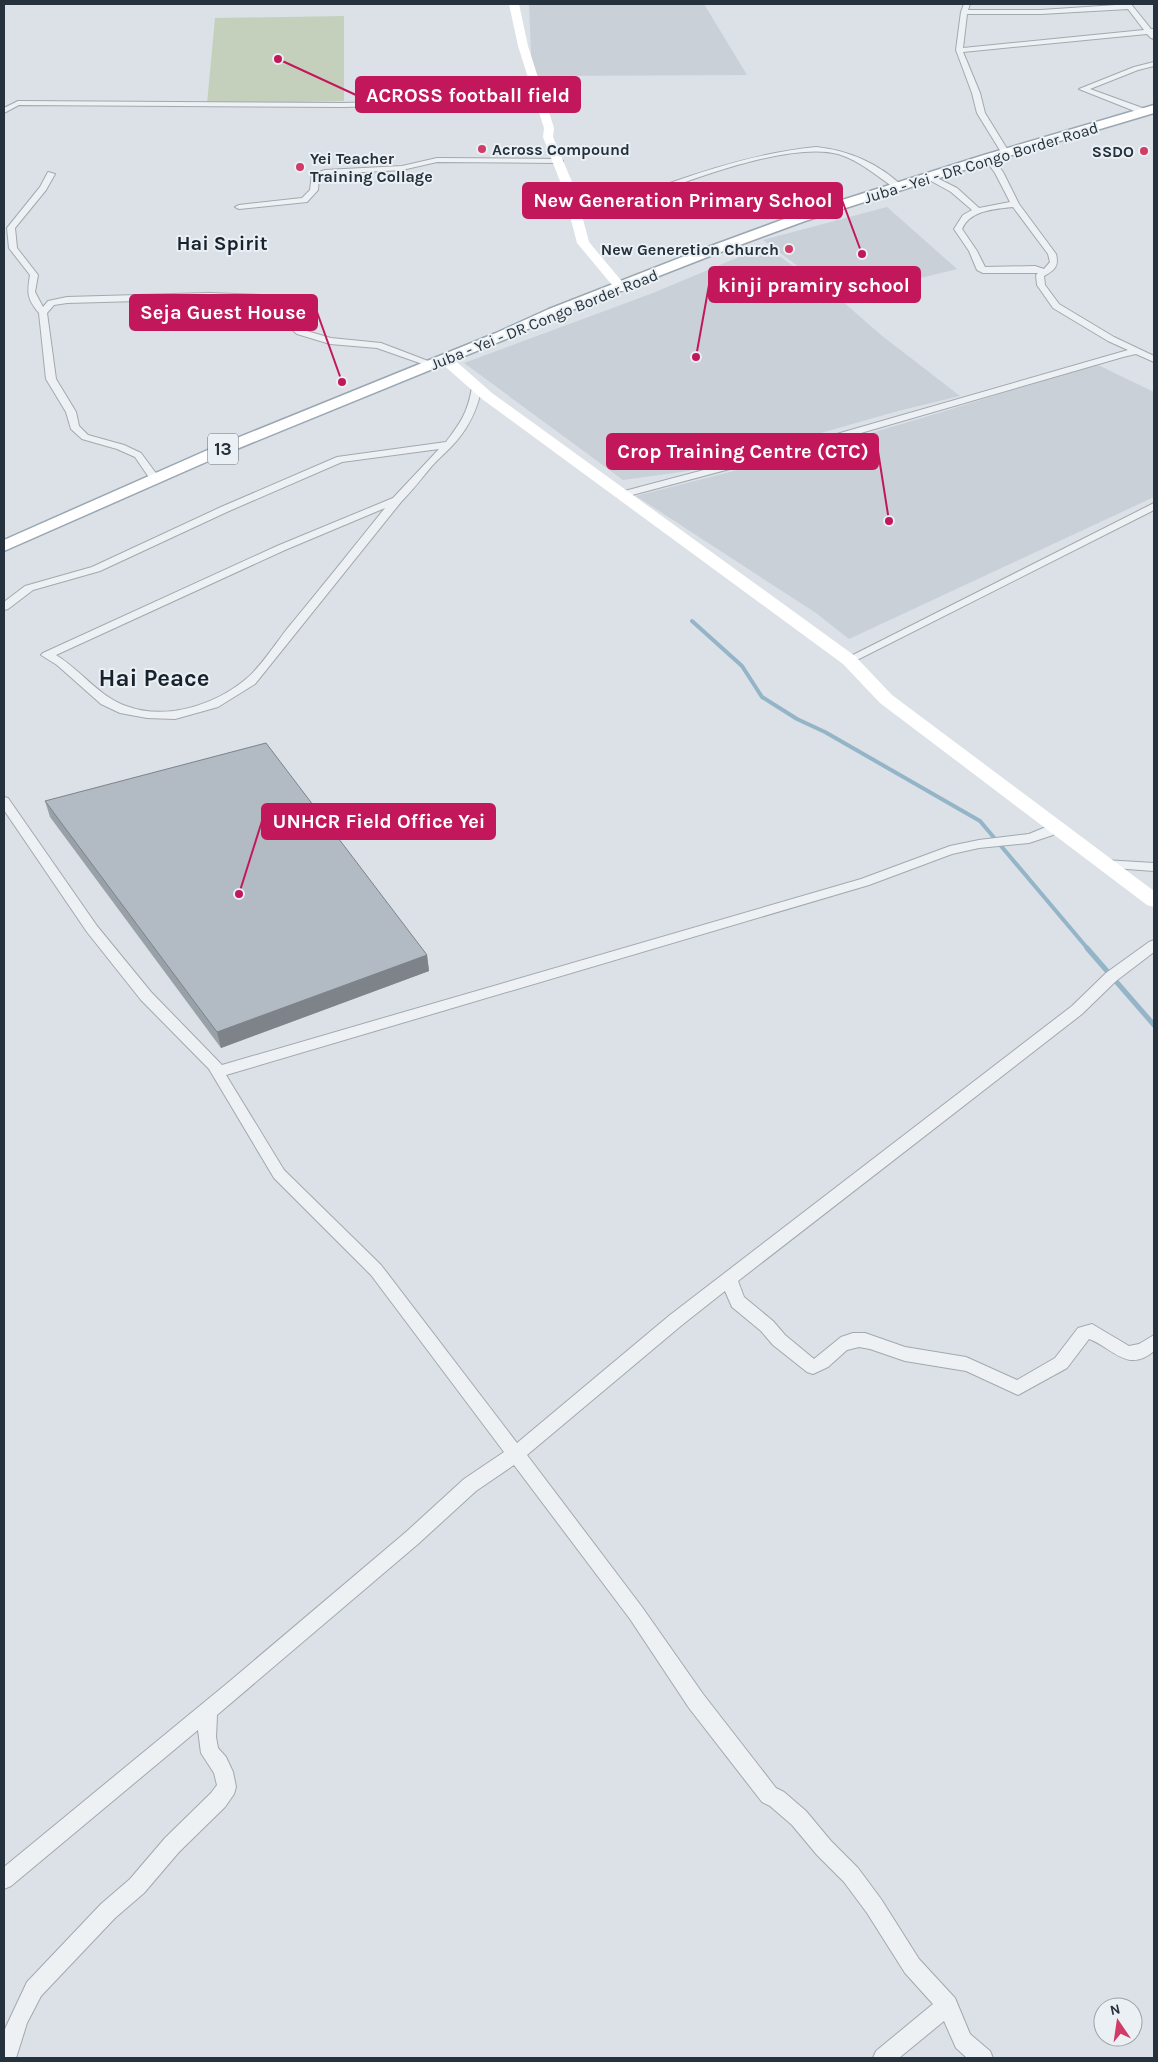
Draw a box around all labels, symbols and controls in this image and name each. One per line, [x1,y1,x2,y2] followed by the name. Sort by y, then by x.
[356,77,580,112] callout: ACROSS football field
[366,84,570,107] text: ACROSS football field
[862,118,1101,207] street label: Juba - Yei - DR Congo Border Road
[492,140,630,159] place label: Across Compound
[1092,142,1134,161] place label: SSDO
[476,143,488,155] marker: Across Compound
[1138,145,1150,157] marker: SSDO
[310,149,433,186] place label: Yei Teacher Training Collage
[294,161,306,173] marker: Yei Teacher Training Collage
[523,183,842,218] callout: New Generation Primary School
[533,189,833,212] text: New Generation Primary School
[176,232,268,255] district label: Hai Spirit
[601,240,779,259] place label: New Generetion Church
[783,243,795,255] marker: New Generetion Church
[428,265,661,374] street label: Juba - Yei - DR Congo Border Road
[709,267,920,302] callout: kinji pramiry school
[718,274,910,297] text: kinji pramiry school
[130,295,317,330] callout: Seja Guest House
[140,301,306,324] text: Seja Guest House
[208,434,238,464] road number: 13
[607,434,878,469] callout: Crop Training Centre (CTC)
[617,440,869,463] text: Crop Training Centre (CTC)
[98,664,210,692] district label: Hai Peace
[262,804,495,839] callout: UNHCR Field Office Yei
[273,810,485,833] text: UNHCR Field Office Yei
[1093,1997,1143,2047] north arrow
[1108,2000,1122,2019] text: N

